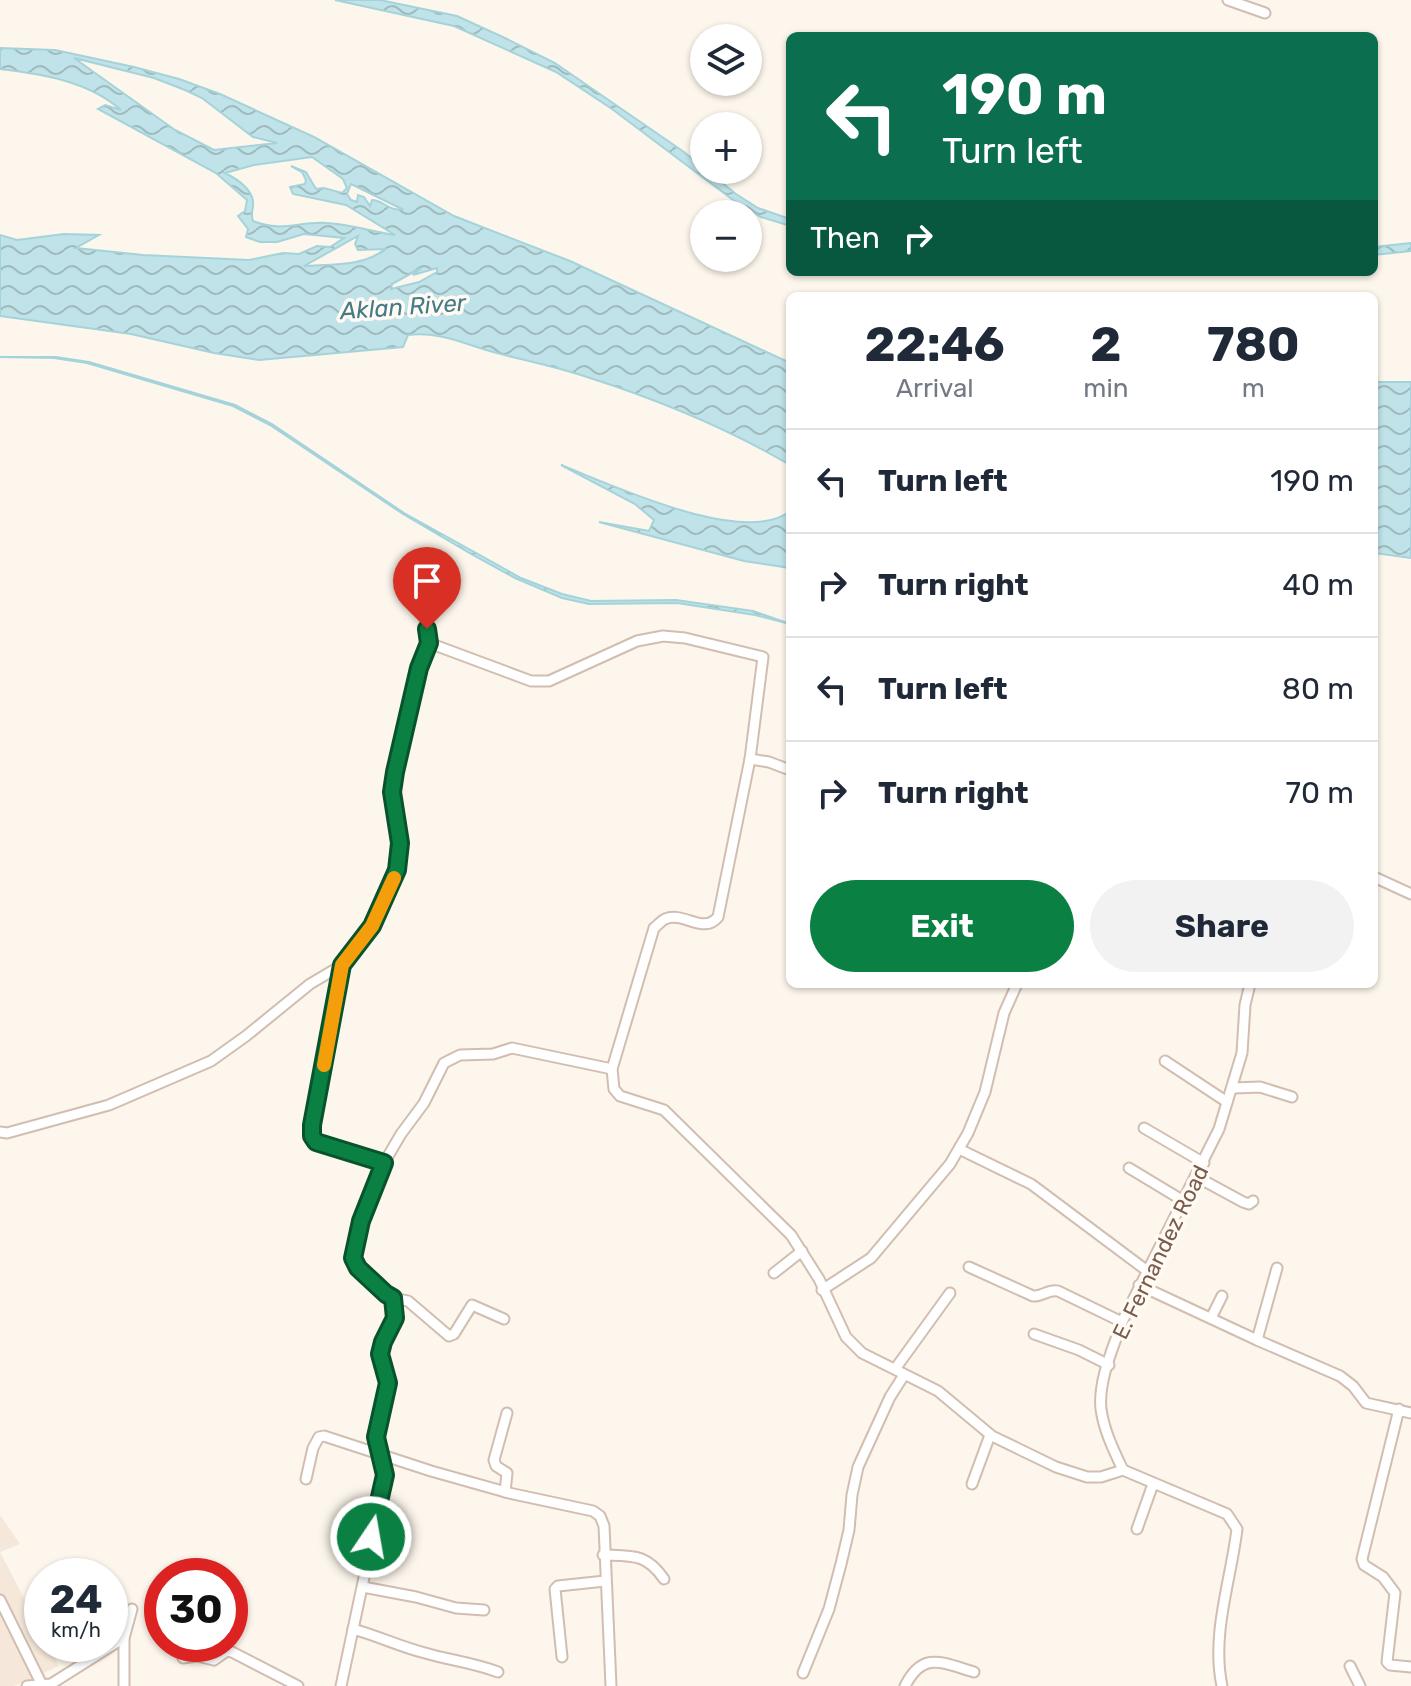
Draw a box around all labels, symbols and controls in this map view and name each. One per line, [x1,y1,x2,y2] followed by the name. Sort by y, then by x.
[690,24,762,272] map controls
[690,24,762,96] button: layers
[942,62,1107,128] text: 190 m
[810,64,914,168] icon: left
[690,112,762,184] button: +
[942,129,1083,172] text: Turn left
[690,200,762,272] button: −
[896,216,940,260] icon: right
[810,220,880,256] text: Then
[337,289,468,325] water label: Aklan River
[864,316,1005,373] text: 22:46
[1090,316,1121,373] text: 2
[1207,316,1300,373] text: 780
[896,373,974,404] text: Arrival
[1083,373,1128,404] text: min
[1242,373,1265,404] text: m
[810,459,854,503] icon: left
[878,463,1008,499] text: Turn left
[1270,463,1354,499] text: 190 m
[393,547,461,629] pin
[405,559,449,603] icon: arrive
[810,563,854,607] icon: right
[878,567,1029,603] text: Turn right
[1282,567,1354,603] text: 40 m
[810,667,854,711] icon: left
[878,671,1008,707] text: Turn left
[1282,671,1354,707] text: 80 m
[810,771,854,815] icon: right
[878,775,1029,811] text: Turn right
[1286,775,1354,811] text: 70 m
[810,880,1074,972] button: Exit
[1090,880,1354,972] button: Share
[1107,1161,1214,1344] street label: E. Fernandez Road
[329,1495,413,1579] position arrow
[144,1558,248,1662] speed limit sign: 30
[49,1576,103,1623] text: 24
[51,1618,101,1642] text: km/h

